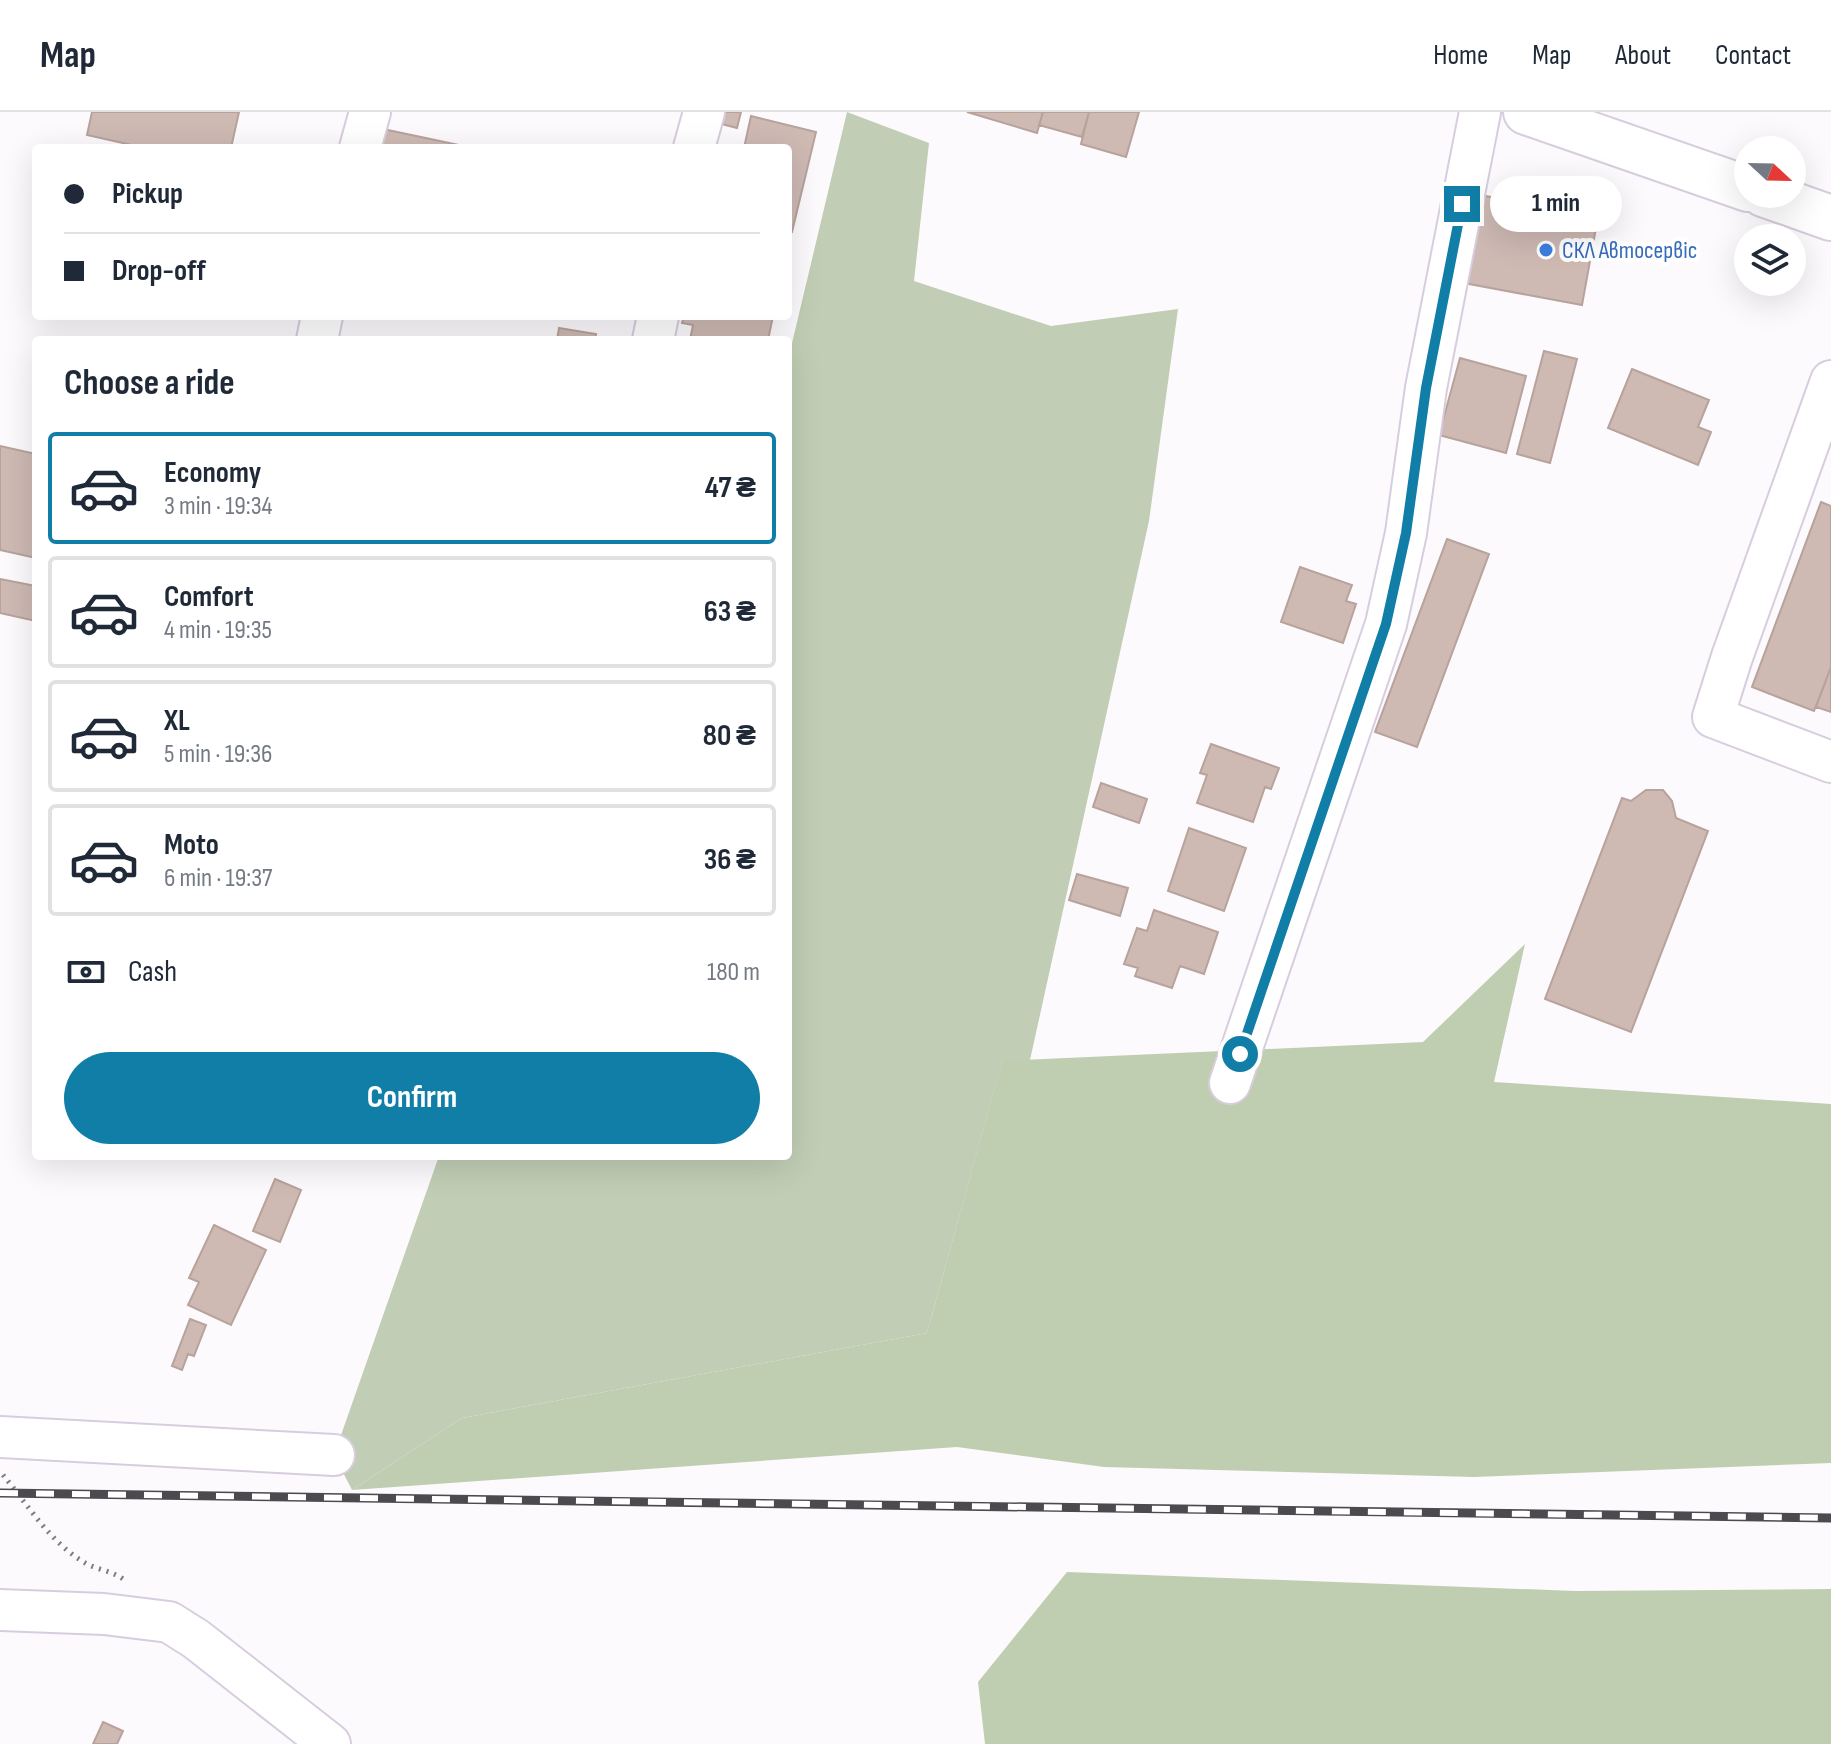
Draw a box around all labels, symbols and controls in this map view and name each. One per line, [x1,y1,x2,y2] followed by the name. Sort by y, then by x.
[40,33,96,78] text: Map
[1433,39,1488,72] text: Home
[1532,39,1571,72] text: Map
[1615,39,1671,72] text: About
[1715,39,1791,72] text: Contact
[1734,136,1806,208] north arrow
[1734,136,1806,296] map controls
[112,176,183,212] text: Pickup
[1490,176,1622,232] callout: 1 min
[1444,186,1480,222] route end
[1532,188,1580,219] text: 1 min
[1734,224,1806,296] button: layers
[1562,236,1697,265] place label: СКЛ Автосервіс
[1537,241,1555,259] marker: СКЛ Автосервіс
[112,253,206,289] text: Drop-off
[64,362,235,405] text: Choose a ride
[68,452,140,524] icon: car
[164,455,261,491] text: Economy
[705,470,756,506] text: 47 ₴
[164,491,272,522] text: 3 min · 19:34
[68,576,140,648] icon: car
[164,579,254,615] text: Comfort
[704,594,756,630] text: 63 ₴
[164,615,272,646] text: 4 min · 19:35
[68,700,140,772] icon: car
[164,703,190,739] text: XL
[703,718,756,754] text: 80 ₴
[164,739,272,770] text: 5 min · 19:36
[68,824,140,896] icon: car
[164,827,219,863] text: Moto
[704,842,756,878] text: 36 ₴
[164,863,272,894] text: 6 min · 19:37
[64,950,108,994] icon: cash
[128,954,177,990] text: Cash
[707,957,760,988] text: 180 m
[1222,1036,1258,1072] route start
[64,1052,760,1144] button: Confirm

